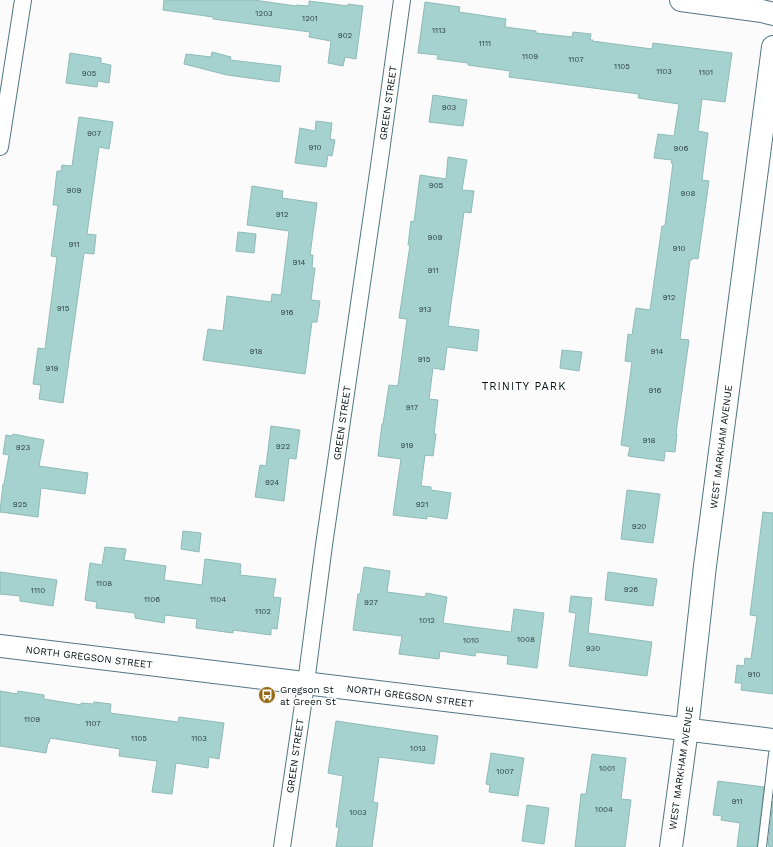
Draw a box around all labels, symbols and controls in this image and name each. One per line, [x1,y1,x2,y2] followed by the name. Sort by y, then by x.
[255,9,273,18] house number: 1203
[302,14,318,23] house number: 1201
[432,26,446,35] house number: 1113
[338,31,353,40] house number: 902
[479,39,491,48] house number: 1111
[522,52,538,61] house number: 1109
[568,55,584,64] house number: 1107
[614,62,630,71] house number: 1105
[377,65,399,141] street label: GREEN STREET
[656,67,672,76] house number: 1103
[699,68,713,77] house number: 1101
[82,69,97,78] house number: 905
[442,103,457,112] house number: 903
[87,129,102,138] house number: 907
[308,143,322,152] house number: 910
[674,144,689,153] house number: 906
[429,181,444,190] house number: 905
[67,186,81,195] house number: 909
[681,189,695,198] house number: 908
[276,210,289,219] house number: 912
[428,233,442,242] house number: 909
[68,240,80,249] house number: 911
[672,244,686,253] house number: 910
[293,258,306,267] house number: 914
[427,266,439,275] house number: 911
[663,293,676,302] house number: 912
[57,304,70,313] house number: 915
[419,305,432,314] house number: 913
[281,308,294,317] house number: 916
[250,347,263,356] house number: 918
[651,347,664,356] house number: 914
[418,355,431,364] house number: 915
[46,364,59,373] house number: 919
[482,380,566,393] district label: TRINITY PARK
[708,384,734,510] street label: WEST MARKHAM AVENUE
[331,385,353,461] street label: GREEN STREET
[649,386,662,395] house number: 916
[406,403,419,412] house number: 917
[643,436,656,445] house number: 918
[401,441,414,450] house number: 919
[276,442,290,451] house number: 922
[16,443,30,452] house number: 923
[265,478,279,487] house number: 924
[13,500,27,509] house number: 925
[416,500,428,509] house number: 921
[632,522,646,531] house number: 920
[96,579,112,588] house number: 1108
[624,585,638,594] house number: 926
[31,586,45,595] house number: 1110
[144,595,160,604] house number: 1106
[210,595,226,604] house number: 1104
[364,598,378,607] house number: 927
[255,607,271,616] house number: 1102
[419,616,435,625] house number: 1012
[517,635,535,644] house number: 1008
[463,636,479,645] house number: 1010
[25,644,153,670] street label: NORTH GREGSON STREET
[586,644,600,653] house number: 930
[747,670,761,679] house number: 910
[346,683,474,709] street label: NORTH GREGSON STREET
[280,684,337,707] place label: Gregson St at Green St
[257,685,277,705] bus stop icon: Gregson St at Green St
[667,705,695,831] street label: WEST MARKHAM AVENUE
[24,715,40,724] house number: 1109
[284,718,306,794] street label: GREEN STREET
[85,719,101,728] house number: 1107
[131,734,147,743] house number: 1105
[191,734,207,743] house number: 1103
[410,744,426,753] house number: 1013
[599,764,615,773] house number: 1001
[496,767,514,776] house number: 1007
[731,797,743,806] house number: 911
[595,805,613,814] house number: 1004
[349,808,367,817] house number: 1003

